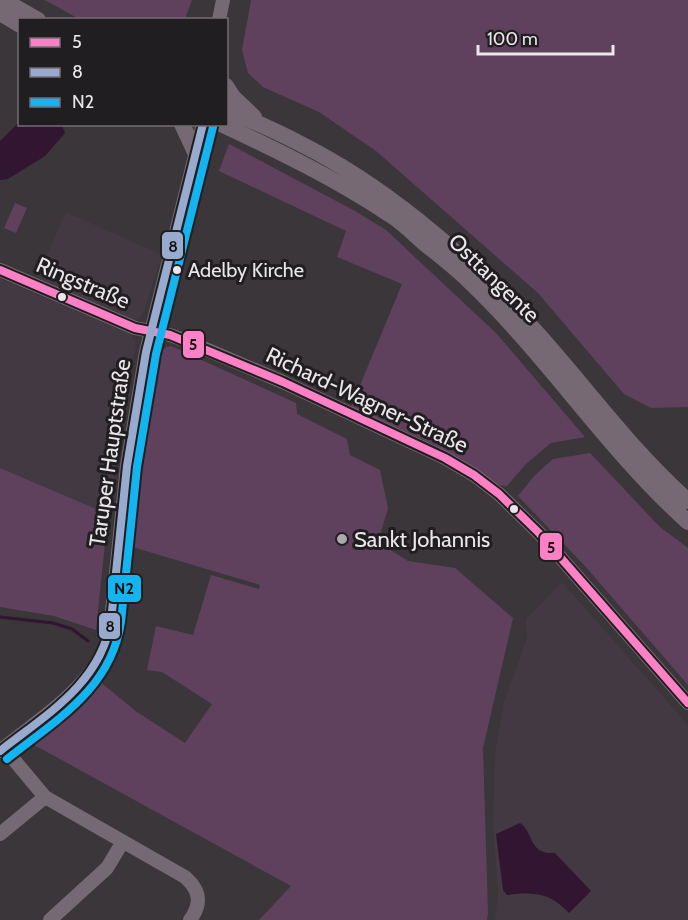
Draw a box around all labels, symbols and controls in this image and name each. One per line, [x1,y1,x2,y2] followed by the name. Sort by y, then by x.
[18,18,228,126] legend
[478,18,613,56] scale bar
[487,28,538,50] text: 100 m
[72,31,82,53] text: 5
[72,61,83,83] text: 8
[72,91,94,113] text: N2
[443,228,545,328] street label: Osttangente
[161,231,184,260] line badge: 8
[168,237,178,256] text: 8
[32,251,134,315] street label: Ringstraße
[188,258,304,282] place label: Adelby Kirche
[171,264,183,276] marker: Adelby Kirche
[56,291,68,303] unlabelled marker
[182,330,205,359] line badge: 5
[189,335,197,354] text: 5
[262,341,472,459] street label: Richard-Wagner-Straße
[83,357,137,549] street label: Taruper Hauptstraße
[508,503,520,515] unlabelled marker
[354,526,490,553] place label: Sankt Johannis
[335,532,349,546] marker: Sankt Johannis
[539,532,563,561] line badge: 5
[547,538,555,557] text: 5
[107,574,142,603] line badge: N2
[114,579,134,598] text: N2
[98,612,121,640] line badge: 8
[105,617,115,636] text: 8

